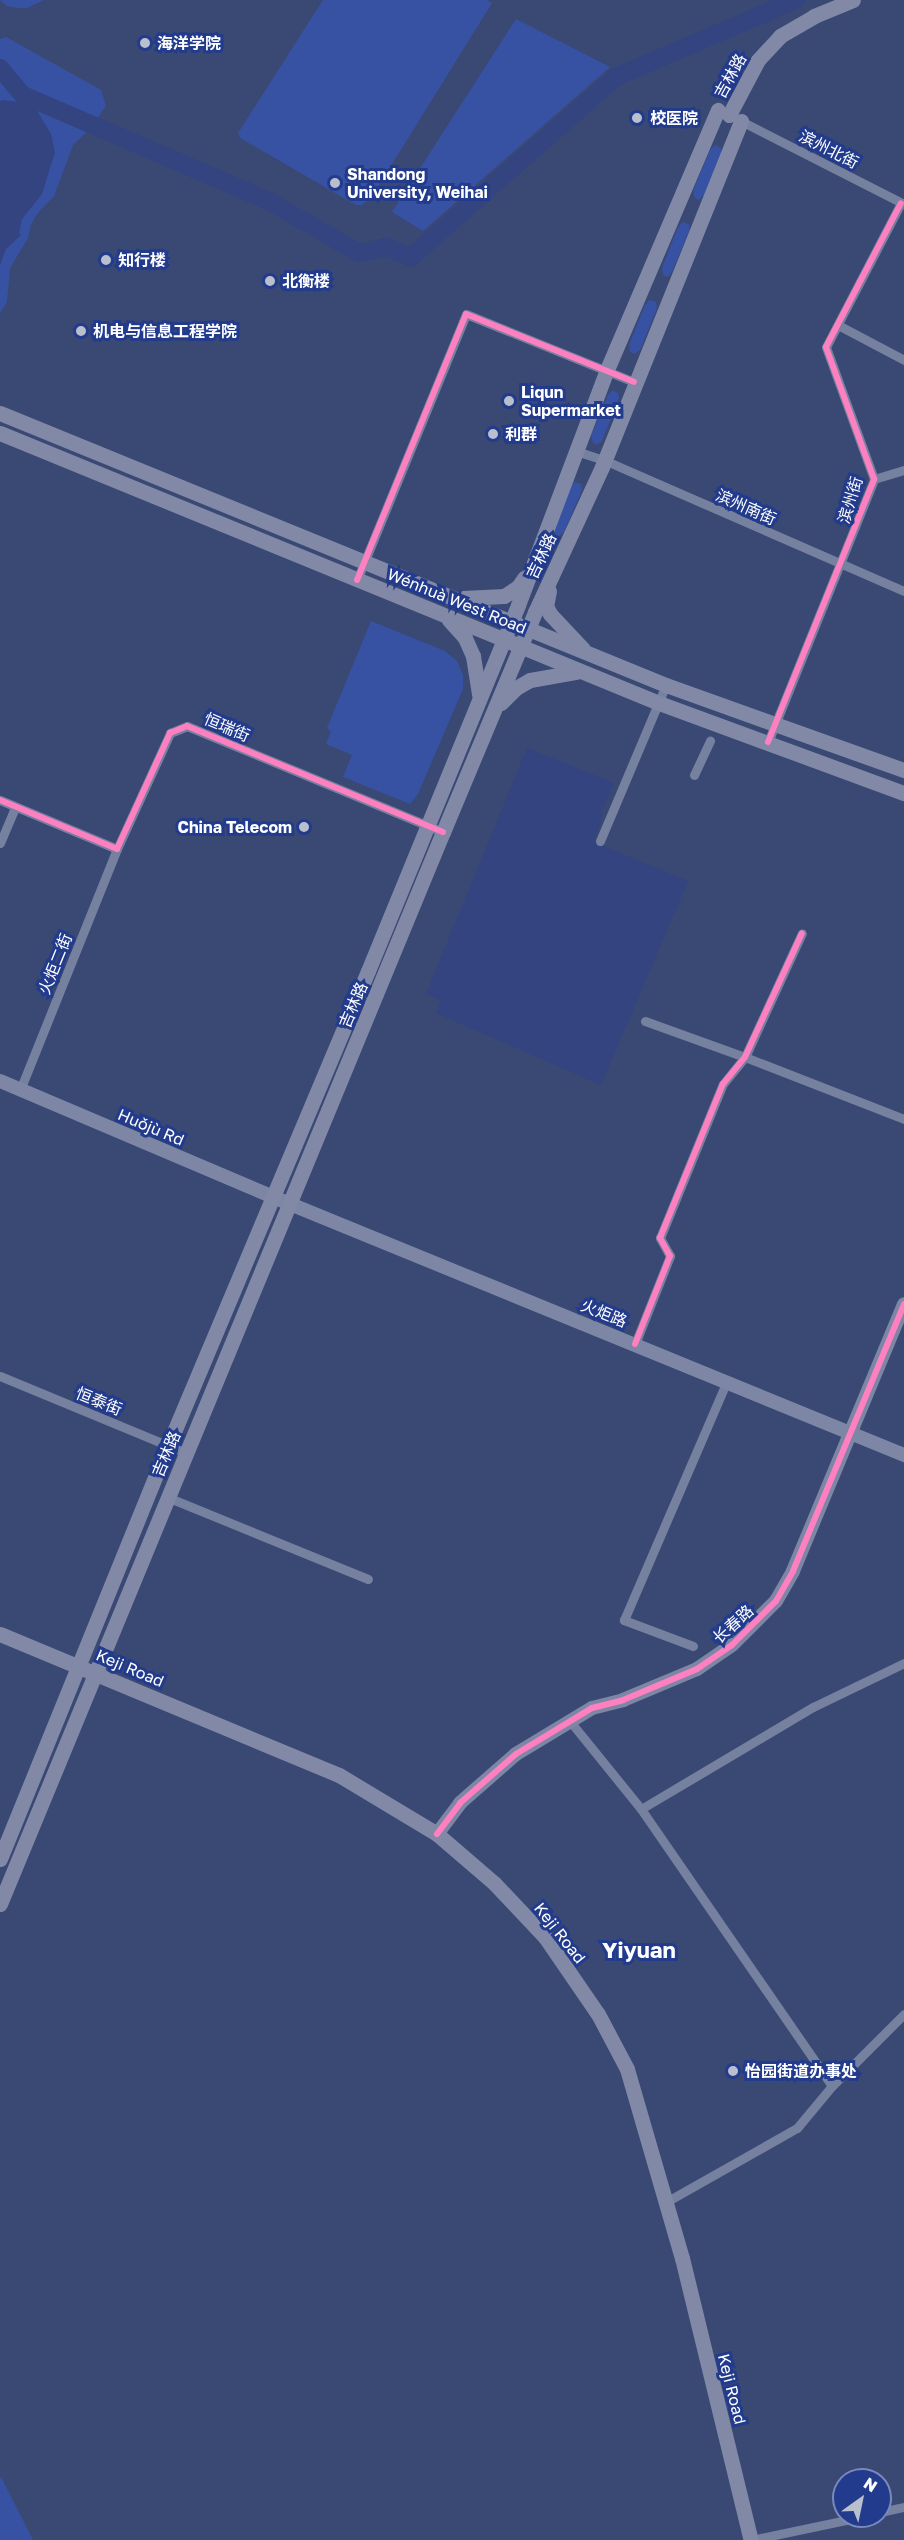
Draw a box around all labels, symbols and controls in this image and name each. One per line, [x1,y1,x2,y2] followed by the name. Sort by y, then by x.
[157,33,221,53] place label: 海洋学院
[138,36,152,50] marker: 海洋学院
[710,50,750,102] street label: 吉林路
[650,108,698,128] place label: 校医院
[628,109,646,127] marker: 校医院
[796,126,862,172] street label: 滨州北街
[347,164,488,202] place label: Shandong University, Weihai
[328,176,342,190] marker: Shandong University, Weihai
[118,250,166,270] place label: 知行楼
[99,253,113,267] marker: 知行楼
[282,271,330,291] place label: 北衡楼
[263,274,277,288] marker: 北衡楼
[93,321,237,341] place label: 机电与信息工程学院
[74,324,88,338] marker: 机电与信息工程学院
[521,382,621,420] place label: Liqun Supermarket
[502,394,516,408] marker: Liqun Supermarket
[505,424,537,444] place label: 利群
[486,427,500,441] marker: 利群
[834,474,866,526] street label: 滨州街
[713,485,779,529] street label: 滨州南街
[522,530,560,582] street label: 吉林路
[385,564,529,638] street label: Wénhuà West Road
[201,709,253,745] street label: 恒瑞街
[178,817,292,837] place label: China Telecom
[297,820,311,834] marker: China Telecom
[34,931,76,997] street label: 火炬二街
[335,979,371,1031] street label: 吉林路
[115,1104,187,1150] street label: Huǒjù Rd
[578,1295,630,1331] street label: 火炬路
[73,1383,125,1419] street label: 恒泰街
[148,1428,184,1480] street label: 吉林路
[709,1601,757,1647] street label: 长春路
[93,1645,167,1691] street label: Keji Road
[530,1899,590,1967] street label: Keji Road
[602,1937,676,1963] district label: Yiyuan
[745,2061,857,2081] place label: 怡园街道办事处
[726,2064,740,2078] marker: 怡园街道办事处
[714,2352,750,2426] street label: Keji Road
[832,2468,892,2528] north arrow
[860,2473,881,2496] text: N

